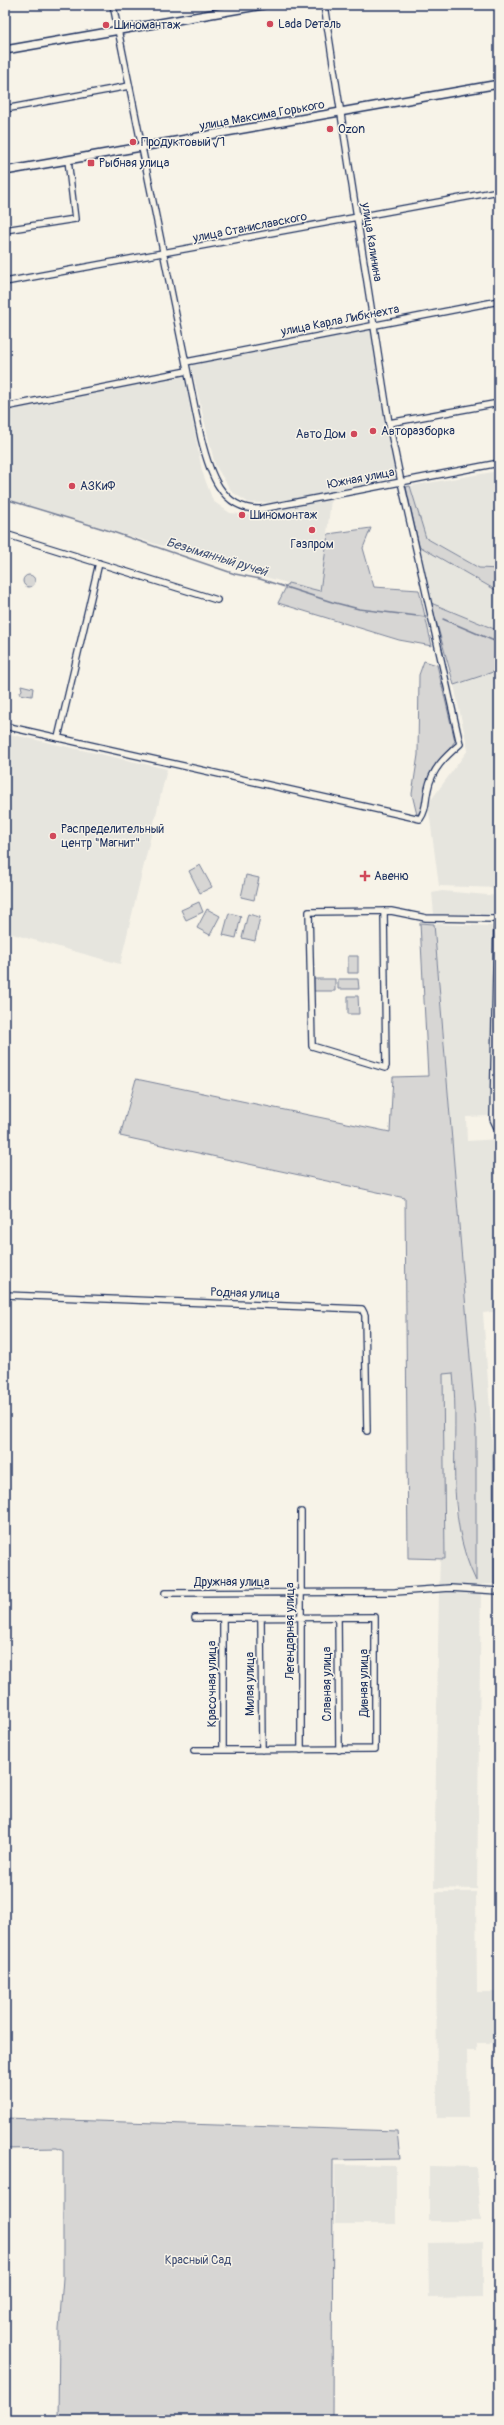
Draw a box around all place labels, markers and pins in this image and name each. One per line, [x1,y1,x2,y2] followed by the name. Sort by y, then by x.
[278,17,341,32] place label: Lada Dеталь
[114,18,181,33] place label: Шиномантаж
[265,19,275,29] marker: Lada Dеталь
[101,20,111,30] marker: Шиномантаж
[338,122,365,137] place label: Ozon
[325,124,335,134] marker: Ozon
[141,135,225,150] place label: Продуктовый √1
[128,137,138,147] marker: Продуктовый √1
[99,156,170,171] place label: Рыбная улица
[86,158,96,168] marker: Рыбная улица
[381,424,455,439] place label: Авторазборка
[368,426,378,436] marker: Авторазборка
[296,427,346,442] place label: Авто Дом
[349,429,359,439] marker: Авто Дом
[80,479,115,494] place label: АЗКиФ
[67,481,77,491] marker: АЗКиФ
[250,508,318,523] place label: Шиномонтаж
[237,510,247,520] marker: Шиномонтаж
[307,525,317,535] marker: Газпром
[290,537,334,552] place label: Газпром
[61,822,165,851] place label: Распределительный центр "Магнит"
[48,831,58,841] marker: Распределительный центр "Магнит"
[374,869,409,884] place label: Авеню
[359,870,371,882] marker: Авеню

